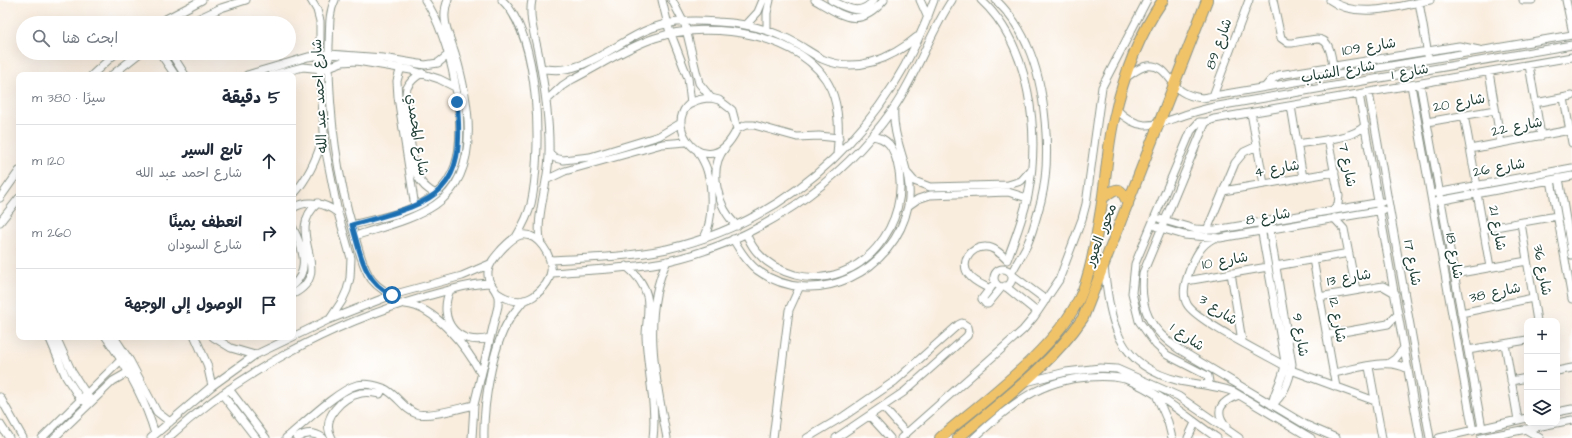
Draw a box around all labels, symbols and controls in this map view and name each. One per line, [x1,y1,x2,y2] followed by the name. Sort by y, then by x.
[16,16,296,60] search box
[1201,16,1237,72] street label: شارع 89
[30,27,52,49] icon: search
[62,28,118,49] text: ابحث هنا
[1341,33,1397,61] street label: شارع 109
[307,38,333,154] street label: شارع احمد عبد الله
[1299,56,1377,88] street label: شارع الشباب
[1390,59,1430,85] street label: شارع 1
[222,86,280,110] text: 5 دقيقة
[32,89,105,107] text: سيرًا · 380 m
[1431,89,1487,117] street label: شارع 20
[401,93,433,177] street label: شارع المحمدي
[448,93,466,111] route end
[1490,112,1544,142] street label: شارع 22
[183,140,242,161] text: تابع السير
[1333,141,1361,189] street label: شارع 7
[258,150,280,172] icon: ahead
[32,152,65,170] text: 120 m
[1471,154,1527,182] street label: شارع 26
[1253,155,1301,183] street label: شارع 4
[136,164,242,182] text: شارع احمد عبد الله
[1080,201,1122,270] street label: محور العبور
[1244,203,1292,231] street label: شارع 8
[1483,204,1511,252] street label: شارع 21
[169,212,242,233] text: انعطف يمينًا
[258,222,280,244] icon: right
[32,224,71,242] text: 260 m
[1440,231,1468,281] street label: شارع 18
[168,236,242,254] text: شارع السودان
[1398,238,1426,288] street label: شارع 17
[1528,243,1556,297] street label: شارع 36
[1200,247,1250,275] street label: شارع 10
[1325,264,1373,292] street label: شارع 13
[1467,278,1523,308] street label: شارع 38
[383,286,401,304] route start
[1195,290,1241,330] street label: شارع 3
[125,294,242,315] text: الوصول إلى الوجهة
[258,294,280,316] icon: arrive
[1323,296,1351,344] street label: شارع 12
[1287,312,1313,358] street label: شارع 9
[1166,318,1208,356] street label: شارع 1
[1524,318,1560,426] map controls
[1524,318,1560,354] button: +
[1524,354,1560,390] button: −
[1524,390,1560,426] button: layers

